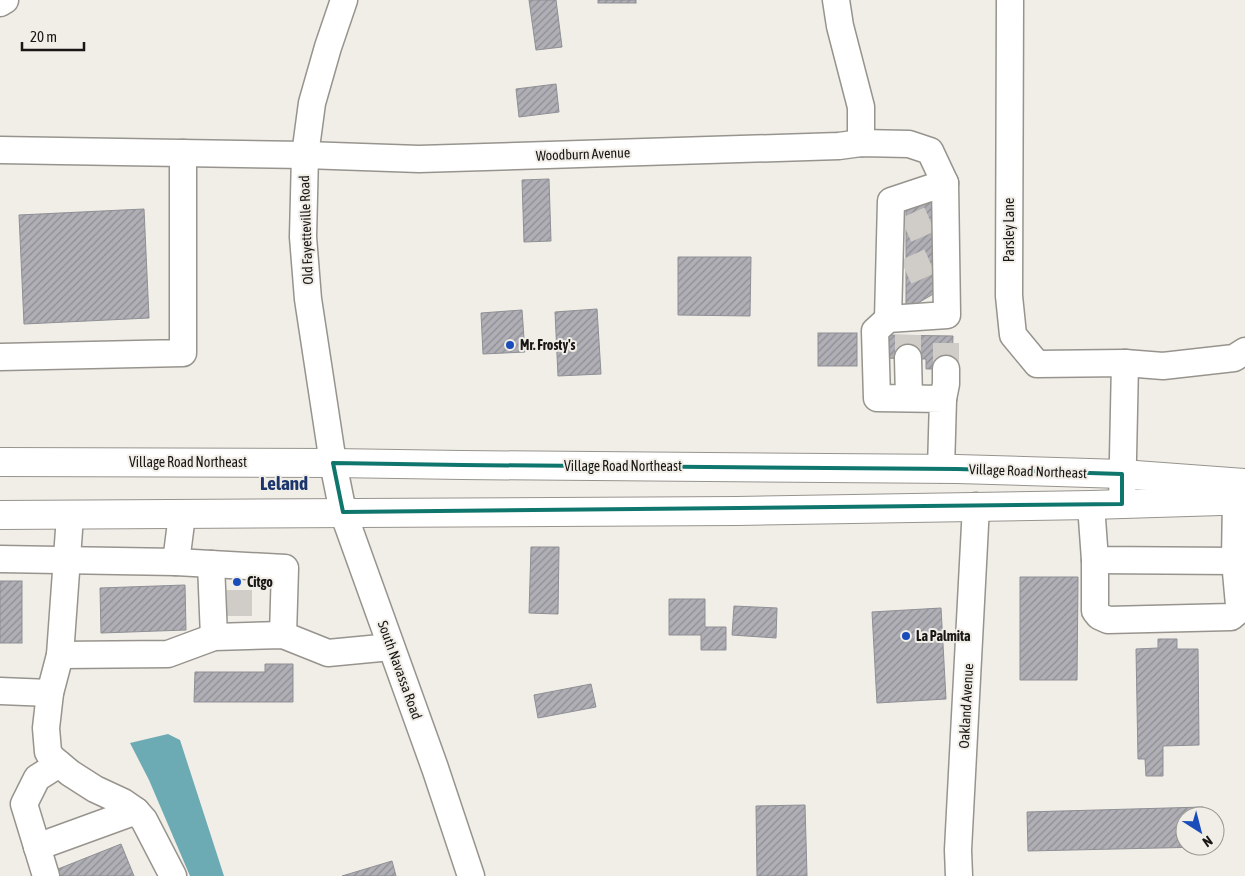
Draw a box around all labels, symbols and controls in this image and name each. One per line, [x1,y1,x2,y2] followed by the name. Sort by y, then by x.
[22,20,85,52] scale bar
[30,28,57,45] text: 20 m
[535,144,631,164] street label: Woodburn Avenue
[296,175,316,285] street label: Old Fayetteville Road
[1001,198,1017,262] street label: Parsley Lane
[520,337,575,353] place label: Mr. Frosty's
[504,339,516,351] marker: Mr. Frosty's
[129,454,247,470] street label: Village Road Northeast
[564,458,682,474] street label: Village Road Northeast
[969,461,1087,481] street label: Village Road Northeast
[260,472,308,494] district label: Leland
[247,574,273,590] place label: Citgo
[231,576,243,588] marker: Citgo
[375,618,425,722] street label: South Navassa Road
[916,628,971,644] place label: La Palmita
[900,630,912,642] marker: La Palmita
[956,663,976,749] street label: Oakland Avenue
[1175,806,1225,856] north arrow
[1200,833,1216,850] text: N

